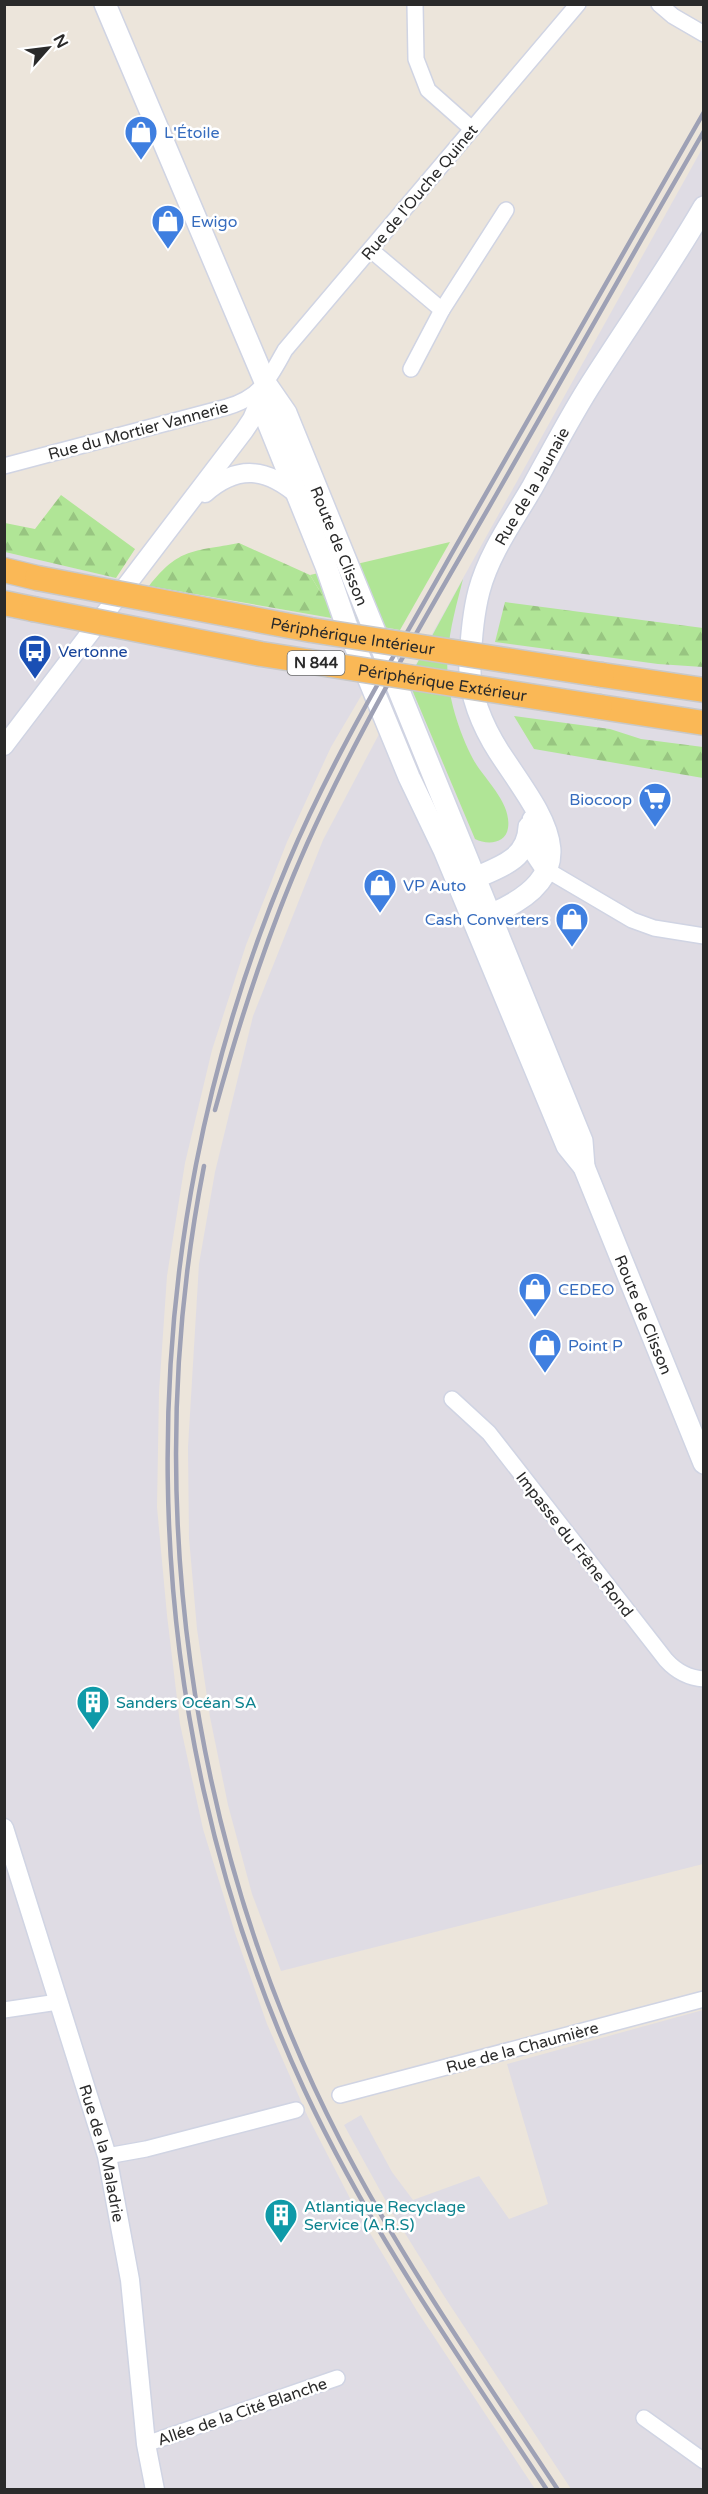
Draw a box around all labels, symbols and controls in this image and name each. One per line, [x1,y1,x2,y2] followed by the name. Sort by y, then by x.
[18,18,78,78] north arrow
[49,31,72,52] text: N
[123,114,159,161] shop icon: L'Étoile
[357,121,482,264] street label: Rue de l'Ouche Quinet
[164,123,219,143] place label: L'Étoile
[150,203,186,250] shop icon: Ewigo
[191,212,237,232] place label: Ewigo
[46,397,231,465] street label: Rue du Mortier Vannerie
[491,424,574,549] street label: Rue de la Jaunaie
[305,483,372,609] street label: Route de Clisson
[269,614,437,660] street label: Périphérique Intérieur
[17,633,53,680] bus stop icon: Vertonne
[58,642,128,662] place label: Vertonne
[288,651,344,675] road number: N 844
[356,660,529,707] street label: Périphérique Extérieur
[637,781,673,828] supermarket icon: Biocoop
[569,790,632,810] place label: Biocoop
[362,867,398,914] shop icon: VP Auto
[403,876,466,896] place label: VP Auto
[554,901,590,948] shop icon: Cash Converters
[425,910,549,930] place label: Cash Converters
[610,1252,676,1378] street label: Route de Clisson
[517,1271,553,1318] shop icon: CEDEO
[558,1280,614,1300] place label: CEDEO
[527,1327,563,1374] shop icon: Point P
[568,1336,623,1356] place label: Point P
[511,1468,637,1621] street label: Impasse du Frêne Rond
[75,1684,111,1731] building icon: Sanders Océan SA
[116,1693,257,1713] place label: Sanders Océan SA
[444,2018,601,2078] street label: Rue de la Chaumière
[74,2082,128,2224] street label: Rue de la Maladrie
[263,2197,299,2244] building icon: Atlantique Recyclage Service (A.R.S)
[304,2197,465,2235] place label: Atlantique Recyclage Service (A.R.S)
[155,2374,330,2450] street label: Allée de la Cité Blanche

